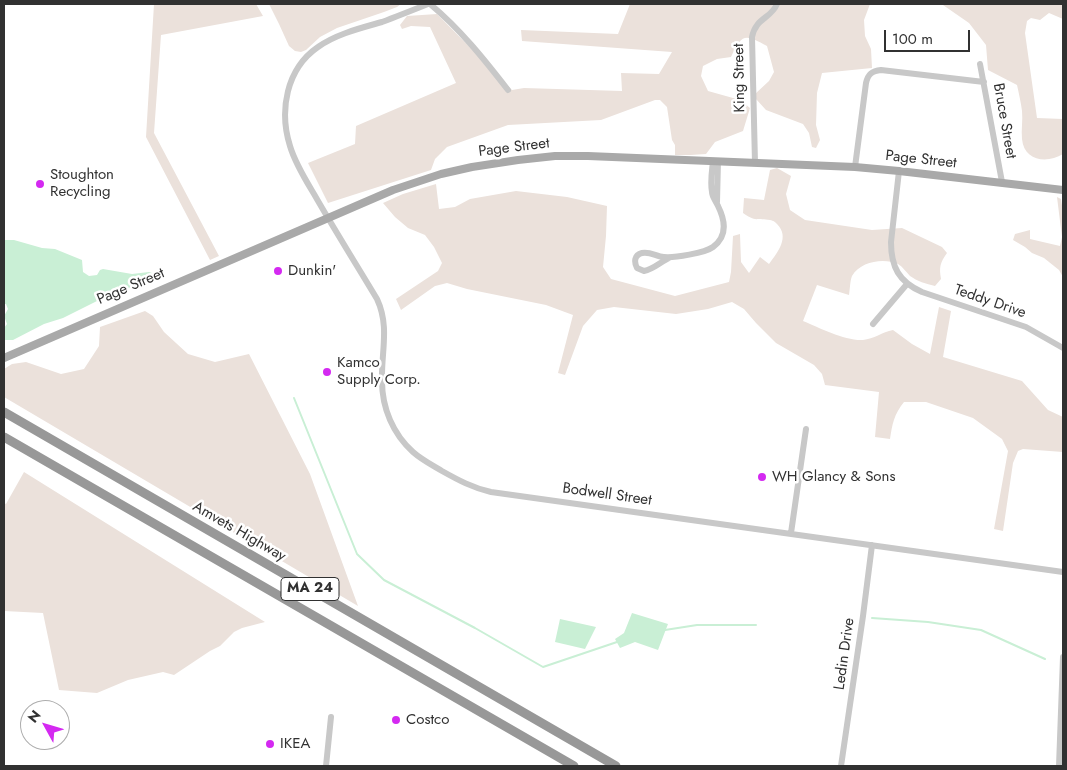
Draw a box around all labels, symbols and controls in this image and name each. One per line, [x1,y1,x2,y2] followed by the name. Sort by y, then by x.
[887,20,973,52] scale bar
[892,28,933,50] text: 100 m
[730,43,750,113] street label: King Street
[988,82,1020,160] street label: Bruce Street
[477,135,551,161] street label: Page Street
[884,147,958,173] street label: Page Street
[50,166,114,201] place label: Stoughton Recycling
[34,178,46,190] marker: Stoughton Recycling
[288,262,336,280] place label: Dunkin'
[95,265,167,309] street label: Page Street
[272,265,284,277] marker: Dunkin'
[952,281,1028,323] street label: Teddy Drive
[337,354,421,389] place label: Kamco Supply Corp.
[321,366,333,378] marker: Kamco Supply Corp.
[772,468,895,486] place label: WH Glancy & Sons
[756,471,768,483] marker: WH Glancy & Sons
[561,480,653,510] street label: Bodwell Street
[189,498,289,566] street label: Amvets Highway
[281,578,339,600] road number: MA 24
[831,617,859,691] street label: Ledin Drive
[20,700,70,750] north arrow
[23,706,45,727] text: N
[406,711,449,729] place label: Costco
[390,714,402,726] marker: Costco
[280,735,310,753] place label: IKEA
[264,738,276,750] marker: IKEA

